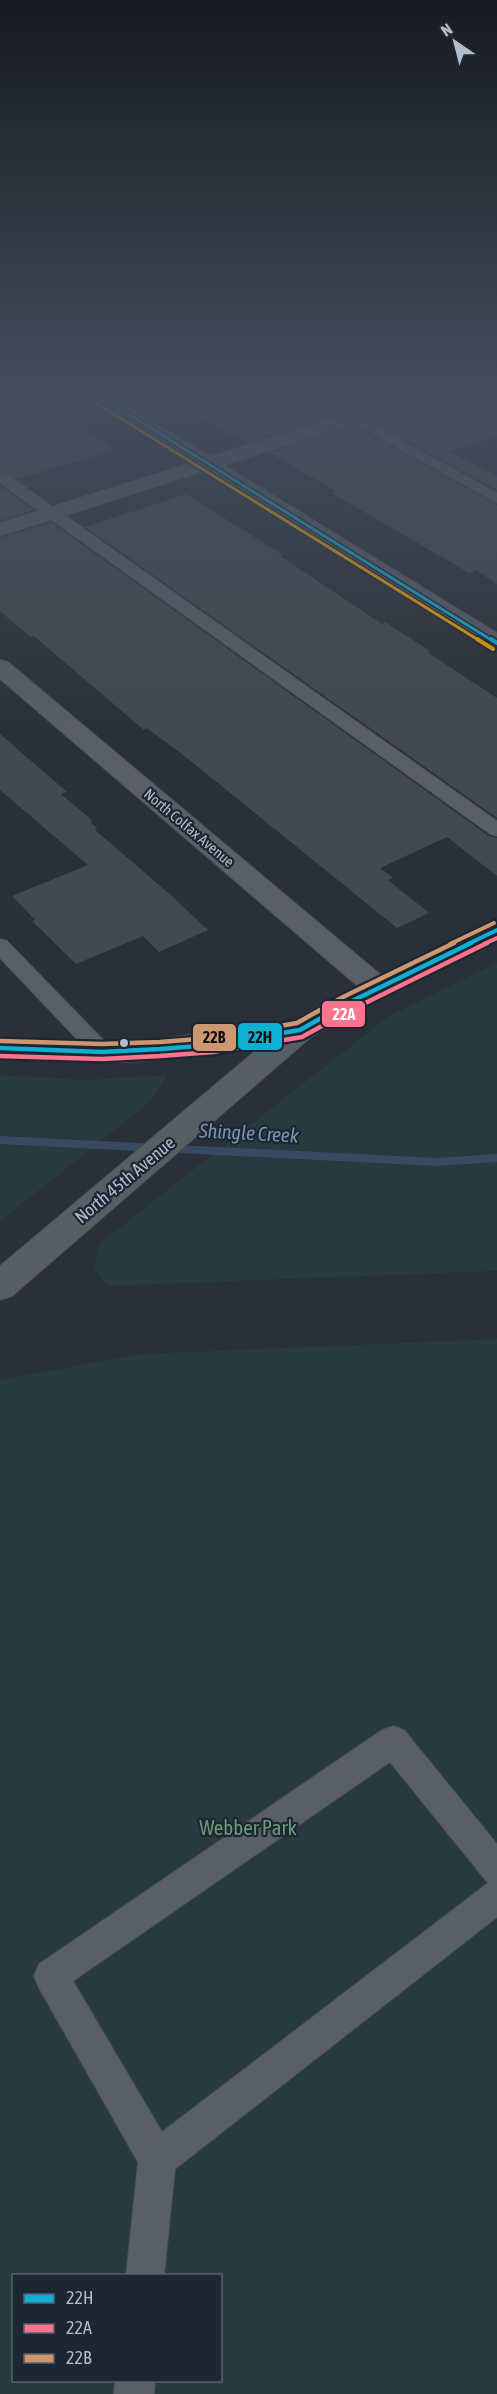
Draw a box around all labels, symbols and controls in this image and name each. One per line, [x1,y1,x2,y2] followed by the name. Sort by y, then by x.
[425,12,485,72] north arrow
[437,20,455,40] text: N
[141,785,238,870] street label: North Colfax Avenue
[321,1000,366,1028] line badge: 22A
[333,1005,356,1023] text: 22A
[237,1022,283,1051] line badge: 22H
[192,1023,237,1052] line badge: 22B
[203,1028,226,1046] text: 22B
[248,1028,272,1046] text: 22H
[118,1037,130,1049] unlabelled marker
[198,1118,300,1147] water label: Shingle Creek
[71,1132,179,1227] street label: North 45th Avenue
[199,1815,297,1839] park label: Webber Park
[12,2274,222,2382] legend
[66,2287,93,2308] text: 22H
[66,2317,92,2338] text: 22A
[66,2347,92,2368] text: 22B

